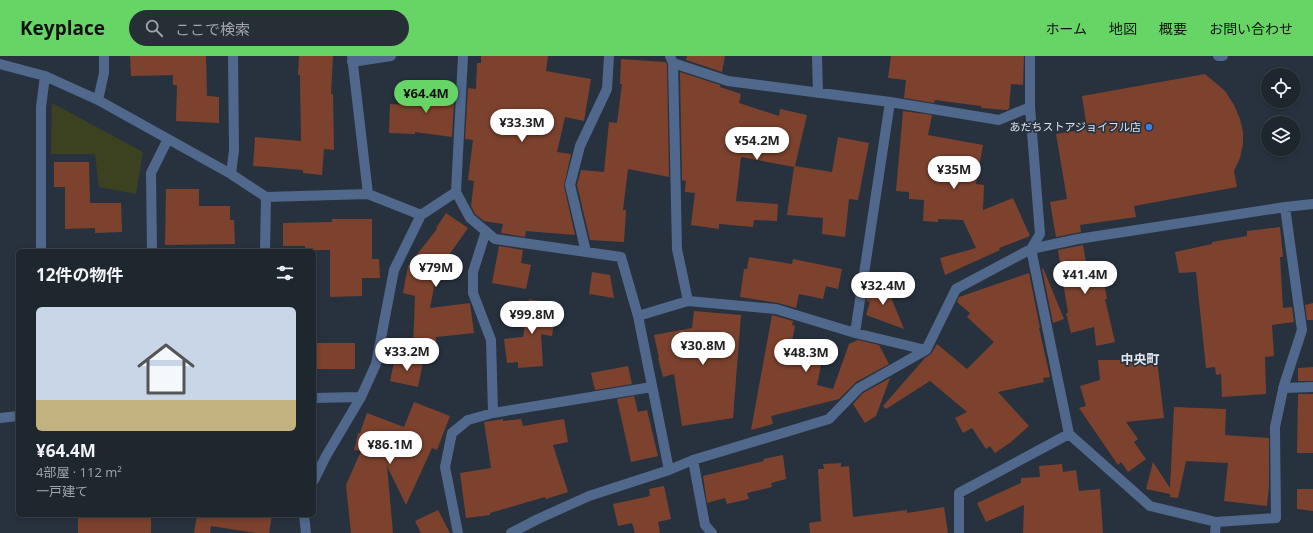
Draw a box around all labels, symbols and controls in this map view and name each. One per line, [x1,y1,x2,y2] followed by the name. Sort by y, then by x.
[129,10,409,46] search box
[20,15,105,41] text: Keyplace
[143,17,165,39] icon: search
[175,19,250,39] text: ここで検索
[1045,19,1087,38] text: ホーム
[1109,19,1137,38] text: 地図
[1159,19,1187,38] text: 概要
[1209,19,1293,38] text: お問い合わせ
[1261,68,1301,156] map controls
[1261,68,1301,108] button: locate
[393,80,459,114] pin: ¥64.4M
[403,84,449,102] text: ¥64.4M
[489,109,555,143] pin: ¥33.3M
[499,113,545,131] text: ¥33.3M
[1261,116,1301,156] button: layers
[1009,119,1141,134] place label: あだちストアジョイフル店
[1144,122,1154,132] marker: あだちストアジョイフル店
[724,127,790,161] pin: ¥54.2M
[734,131,780,149] text: ¥54.2M
[930,156,978,190] pin: ¥35M
[937,160,971,178] text: ¥35M
[412,254,460,288] pin: ¥79M
[419,258,453,276] text: ¥79M
[1052,261,1118,295] pin: ¥41.4M
[274,262,296,284] icon: filters
[36,263,123,286] text: 12件の物件
[1062,265,1108,283] text: ¥41.4M
[850,272,916,306] pin: ¥32.4M
[860,276,906,294] text: ¥32.4M
[499,301,565,335] pin: ¥99.8M
[509,305,555,323] text: ¥99.8M
[670,332,736,366] pin: ¥30.8M
[130,333,202,405] icon: home
[680,336,726,354] text: ¥30.8M
[374,338,440,372] pin: ¥33.2M
[773,339,839,373] pin: ¥48.3M
[384,342,430,360] text: ¥33.2M
[783,343,829,361] text: ¥48.3M
[1120,350,1160,368] district label: 中央町
[357,431,423,465] pin: ¥86.1M
[367,435,413,453] text: ¥86.1M
[36,439,96,462] text: ¥64.4M
[36,463,122,481] text: 4部屋 · 112 m²
[36,482,88,500] text: 一戸建て

